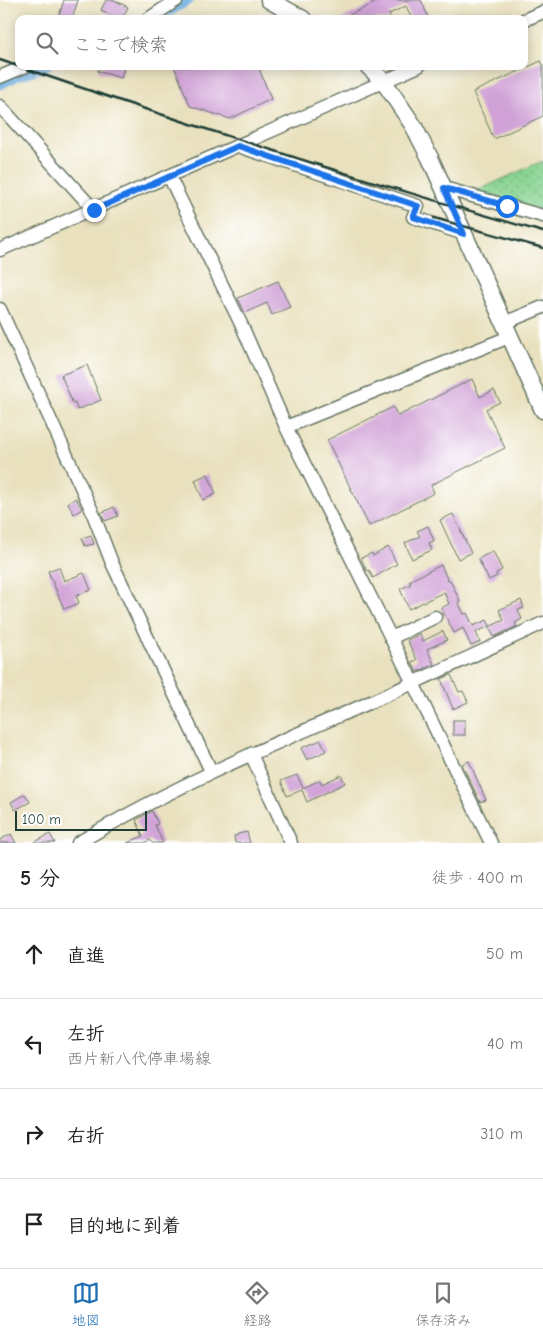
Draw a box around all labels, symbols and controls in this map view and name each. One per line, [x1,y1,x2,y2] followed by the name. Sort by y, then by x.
[15,15,528,70] search box
[33,29,61,57] icon: search
[73,34,168,56] text: ここで検索
[496,195,519,218] route start
[83,199,106,222] route end
[15,808,148,831] scale bar
[22,811,61,828] text: 100 m
[20,866,60,890] text: 5 分
[432,869,523,887] text: 徒歩 · 400 m
[20,940,48,968] icon: ahead
[67,945,105,967] text: 直進
[486,945,523,963] text: 50 m
[67,1023,105,1045] text: 左折
[20,1030,48,1058] icon: left
[487,1035,523,1053] text: 40 m
[67,1050,211,1068] text: 西片新八代停車場線
[20,1120,48,1148] icon: right
[67,1125,105,1147] text: 右折
[480,1125,523,1143] text: 310 m
[20,1210,48,1238] icon: arrive
[67,1215,181,1237] text: 目的地に到着
[72,1279,100,1329] tab: 地図
[243,1279,271,1329] tab: 経路
[415,1279,471,1329] tab: 保存済み

